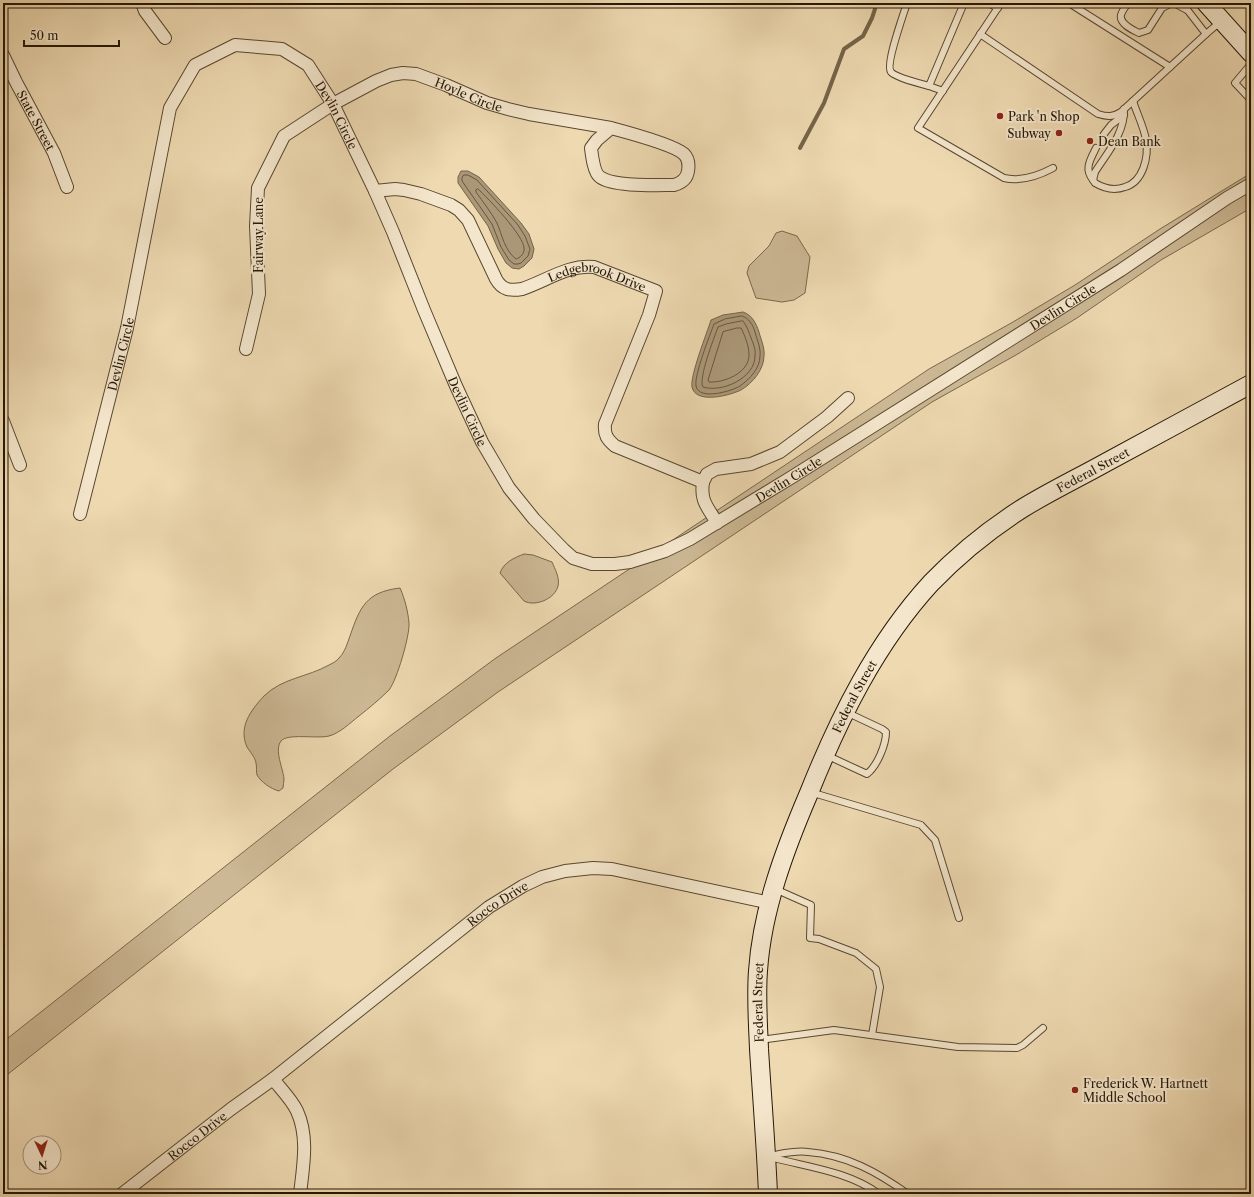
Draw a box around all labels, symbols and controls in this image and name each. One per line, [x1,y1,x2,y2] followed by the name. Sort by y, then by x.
[24,22,119,48] scale bar
[30,28,59,43] text: 50 m
[433,74,504,115] street label: Hoyle Circle
[313,78,361,152] street label: Devlin Circle
[14,87,59,153] street label: State Street
[1008,109,1080,124] place label: Park 'n Shop
[995,111,1005,121] marker: Park 'n Shop
[1007,126,1051,141] place label: Subway
[1054,128,1064,138] marker: Subway
[1098,134,1162,149] place label: Dean Bank
[1085,136,1095,146] marker: Dean Bank
[251,197,266,273] street label: Fairway Lane
[545,259,649,294] street label: Ledgebrook Drive
[1027,280,1099,333] street label: Devlin Circle
[104,316,136,392] street label: Devlin Circle
[445,374,490,449] street label: Devlin Circle
[1054,444,1132,495] street label: Federal Street
[752,453,824,505] street label: Devlin Circle
[829,657,880,735] street label: Federal Street
[464,877,530,929] street label: Rocco Drive
[750,961,766,1043] street label: Federal Street
[1083,1076,1209,1105] place label: Frederick W. Hartnett Middle School
[1070,1085,1080,1095] marker: Frederick W. Hartnett Middle School
[165,1108,230,1163] street label: Rocco Drive
[22,1135,62,1175] north arrow
[37,1158,48,1172] text: N

